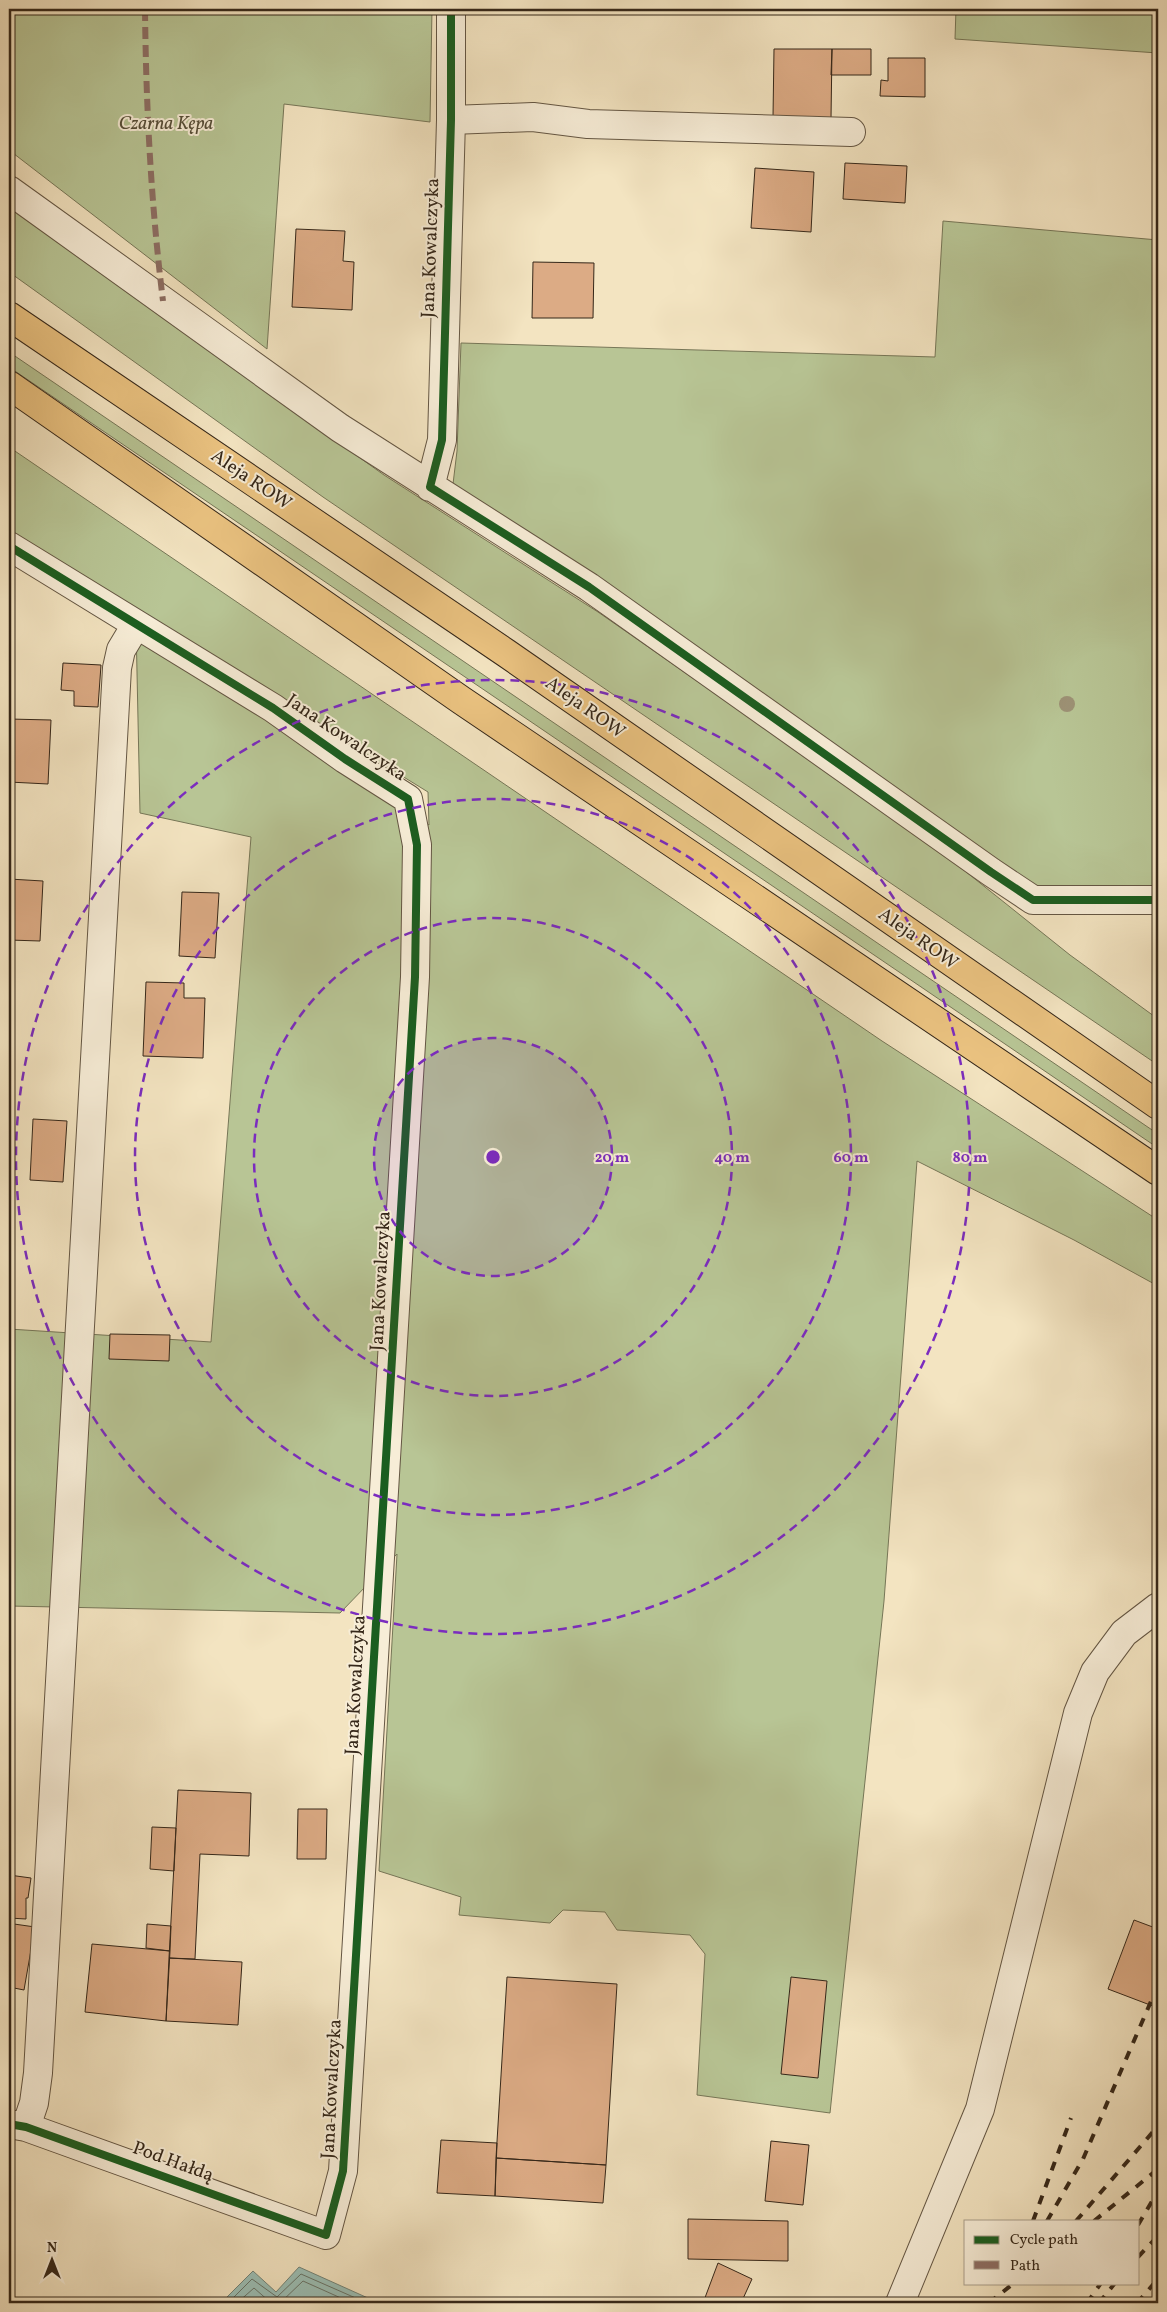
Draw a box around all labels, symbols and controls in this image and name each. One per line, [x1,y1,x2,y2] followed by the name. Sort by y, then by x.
[119,111,213,137] park label: Czarna Kępa
[416,177,446,319] street label: Jana Kowalczyka
[205,443,297,517] street label: Aleja ROW
[540,671,630,745] street label: Aleja ROW
[281,688,411,788] street label: Jana Kowalczyka
[873,902,963,976] street label: Aleja ROW
[484,1148,502,1166] centre of rings
[595,1148,630,1169] text: 20 m
[714,1148,750,1169] text: 40 m
[834,1148,869,1169] text: 60 m
[953,1148,988,1169] text: 80 m
[364,1210,398,1352] street label: Jana Kowalczyka
[339,1614,373,1756] street label: Jana Kowalczyka
[315,2018,349,2160] street label: Jana Kowalczyka
[129,2135,217,2189] street label: Pod Hałdą
[964,2220,1140,2284] legend
[1010,2230,1078,2251] text: Cycle path
[28,2234,78,2284] north arrow
[47,2239,57,2258] text: N
[1010,2256,1040,2277] text: Path

